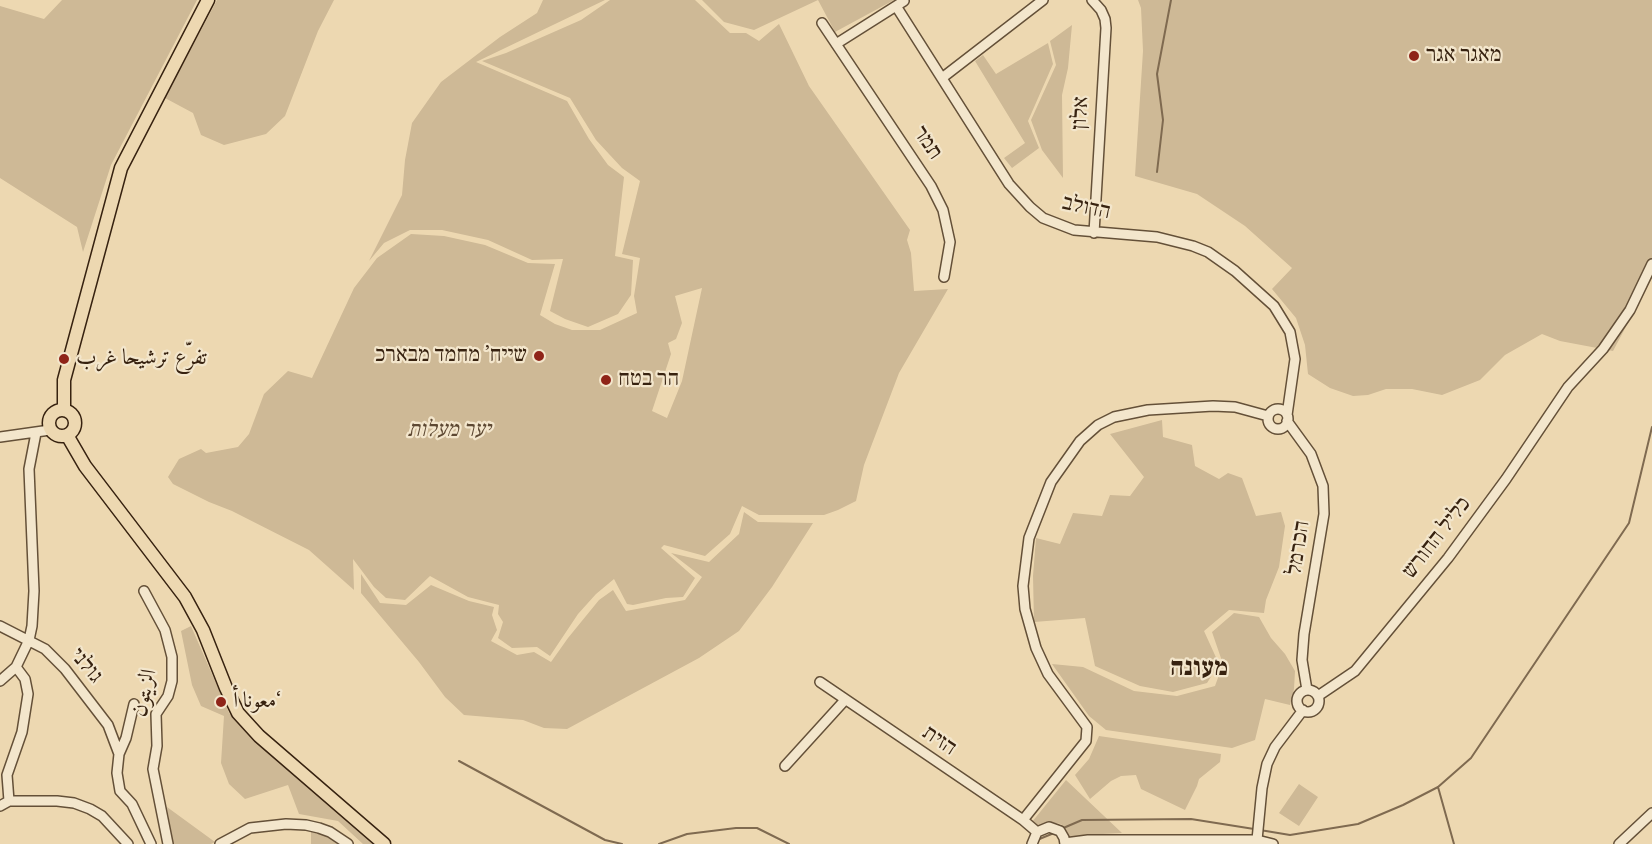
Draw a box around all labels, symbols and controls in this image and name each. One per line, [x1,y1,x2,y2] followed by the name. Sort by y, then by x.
[1426,43,1501,69] place label: מאגר אגר
[1407,49,1421,63] marker: מאגר אגר
[1067,96,1095,130] street label: אלון
[906,121,948,165] street label: תמר
[1059,190,1113,226] street label: הדולב
[375,343,527,369] place label: שייח' מחמד מבארכ
[76,346,207,372] place label: تفرّع ترشيحا غرب
[532,349,546,363] marker: שייח' מחמד מבארכ
[57,352,71,366] marker: تفرّع ترشيحا غرب
[618,367,679,393] place label: הר בטח
[599,373,613,387] marker: הר בטח
[408,418,490,444] park label: יער מעלות
[1397,492,1477,584] street label: כליל החורש
[1282,519,1316,577] street label: הכרמל
[64,643,108,689] street label: גולני
[1170,653,1228,685] district label: מעונה
[127,667,163,719] street label: الزيتون
[233,689,281,715] place label: معونا أ‘
[214,695,228,709] marker: معونا أ‘
[917,720,961,762] street label: הזית

